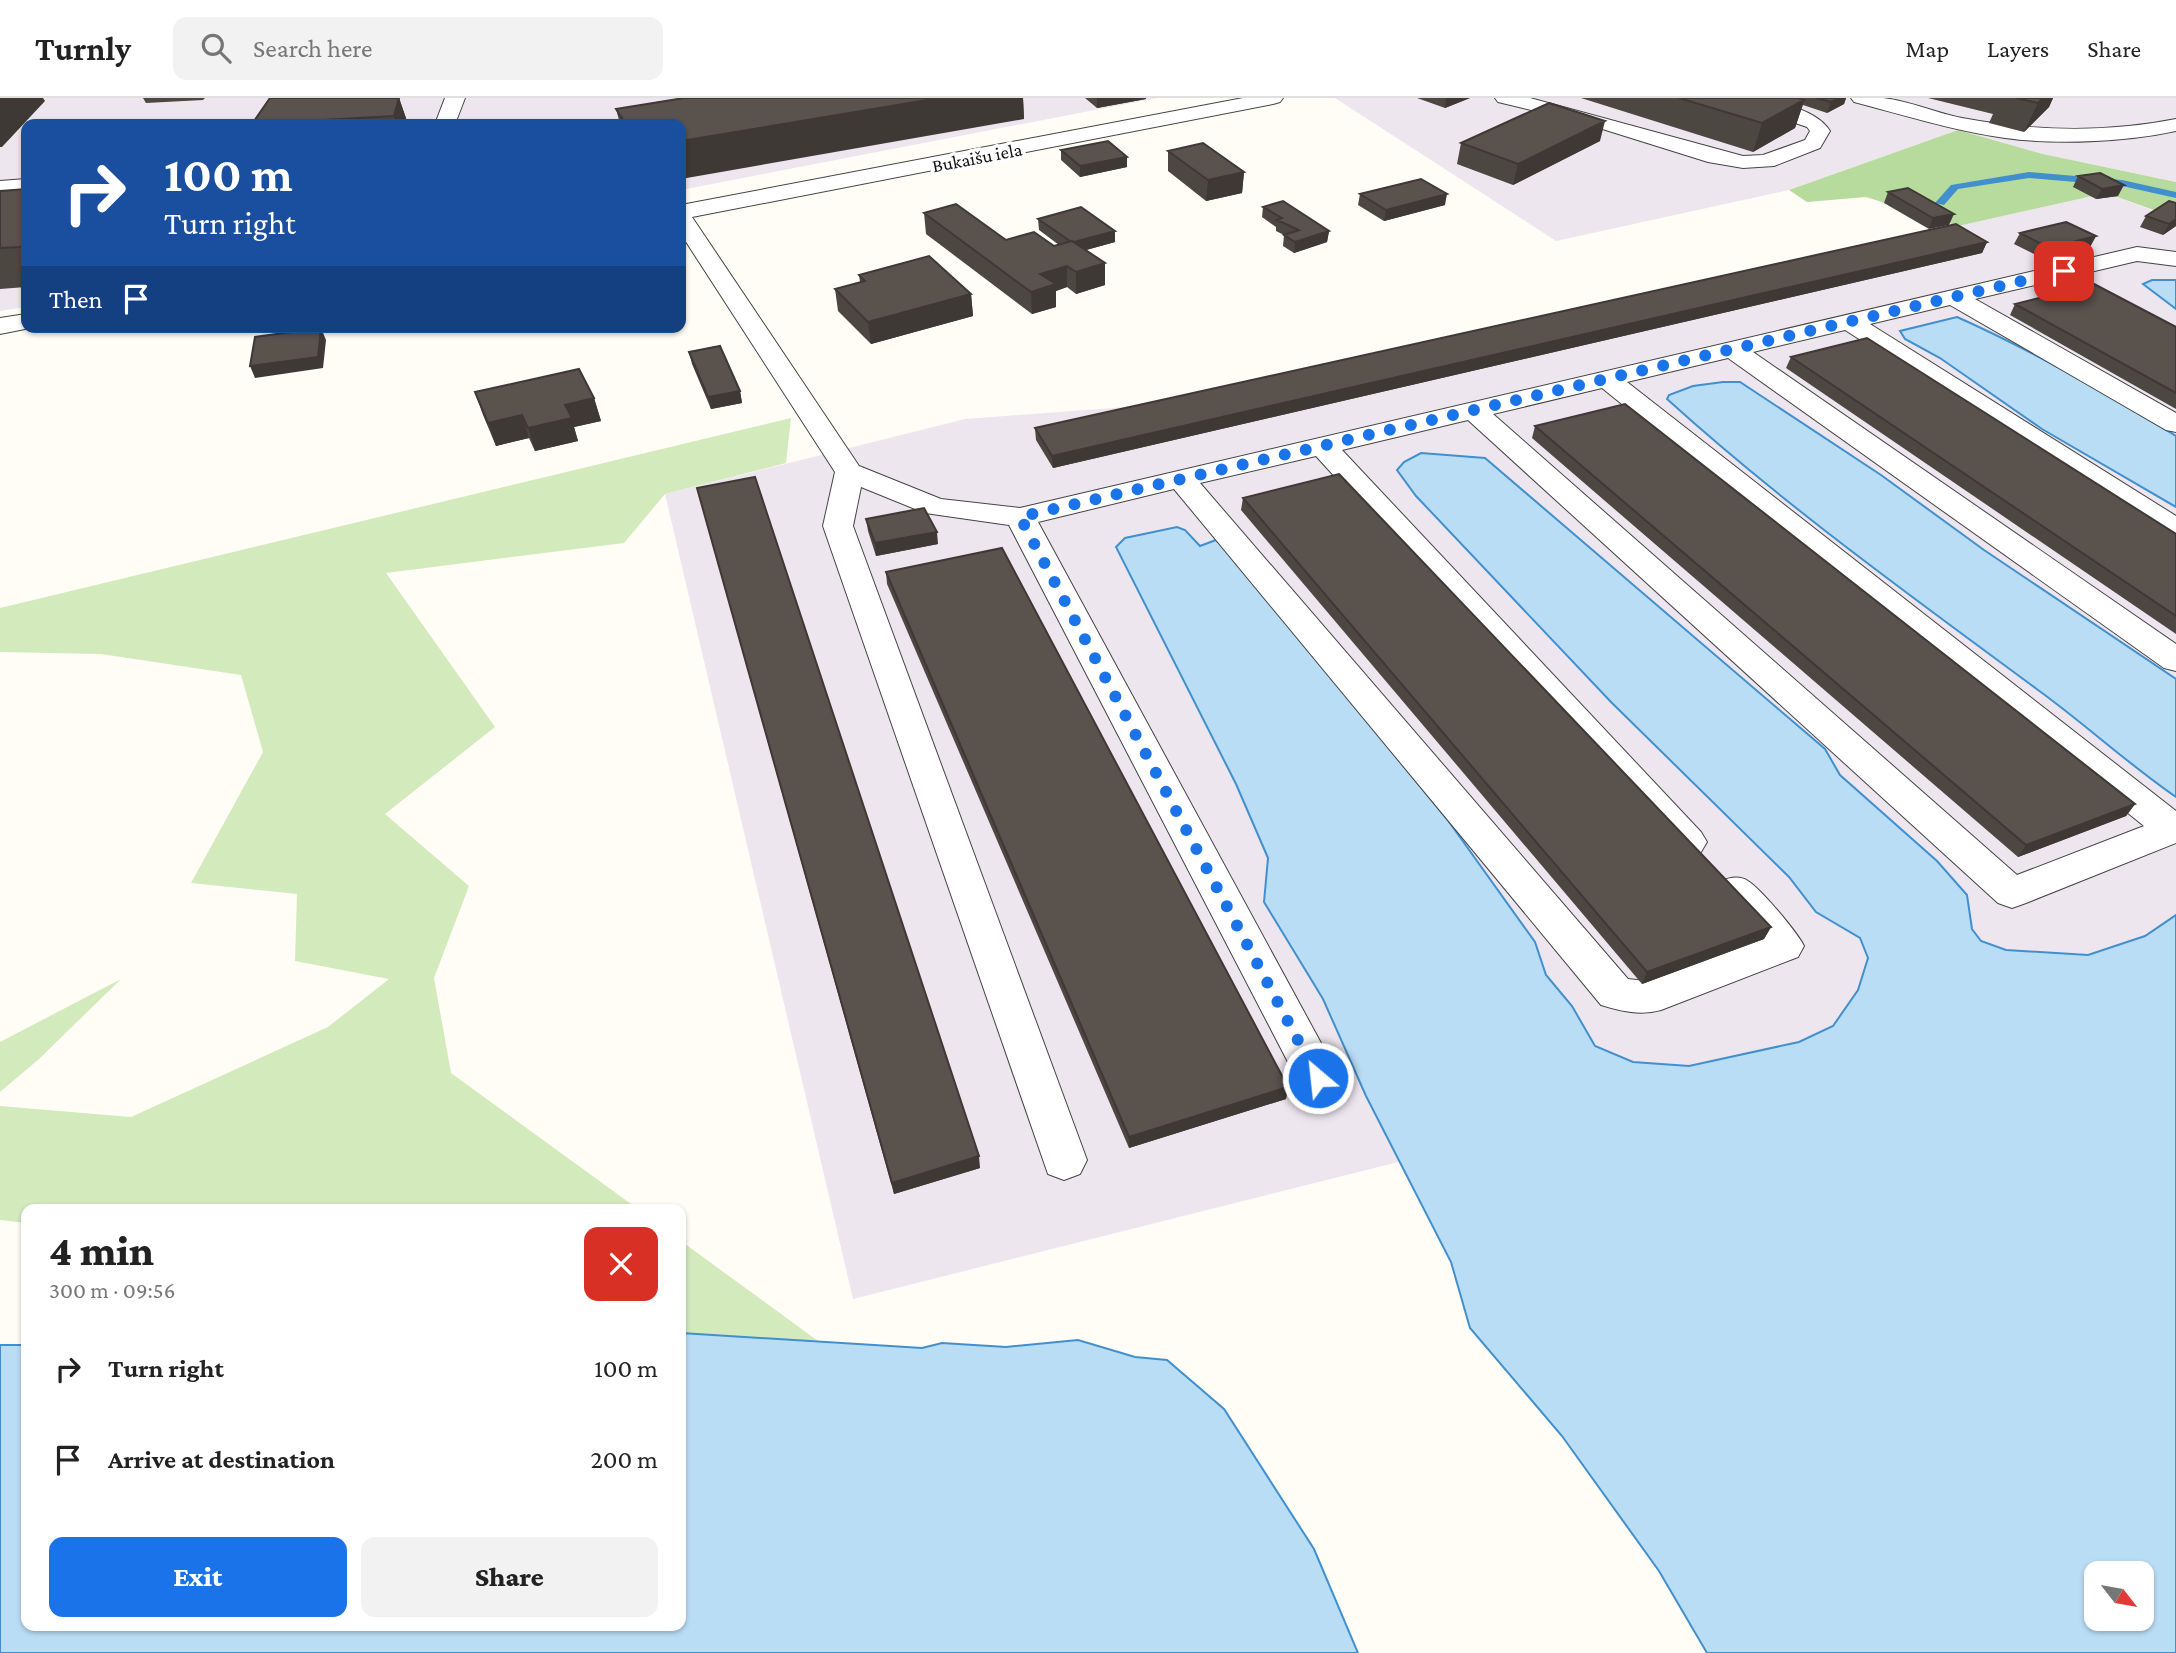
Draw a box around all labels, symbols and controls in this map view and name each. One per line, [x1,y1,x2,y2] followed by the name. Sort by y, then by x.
[173,17,663,80] search box
[197,29,235,67] icon: search
[35,30,131,67] text: Turnly
[253,34,372,63] text: Search here
[1905,35,1949,62] text: Map
[1987,35,2049,62] text: Layers
[2087,35,2141,62] text: Share
[930,138,1024,177] street label: Bukaišu iela
[49,147,140,238] icon: right
[164,147,293,202] text: 100 m
[164,205,296,241] text: Turn right
[2034,241,2094,301] pin
[2045,252,2083,290] icon: arrive
[117,280,155,318] icon: arrive
[49,285,103,314] text: Then
[1281,1041,1355,1115] position arrow
[49,1227,154,1274] text: 4 min
[584,1227,658,1301] button: close
[49,1277,175,1303] text: 300 m · 09:56
[49,1350,87,1388] icon: right
[108,1354,224,1383] text: Turn right
[594,1354,658,1383] text: 100 m
[49,1441,87,1479] icon: arrive
[108,1445,335,1474] text: Arrive at destination
[590,1445,658,1474] text: 200 m
[49,1537,347,1617] button: Exit
[361,1537,658,1617] button: Share
[2084,1561,2154,1631] north arrow
[2084,1561,2154,1631] map controls

